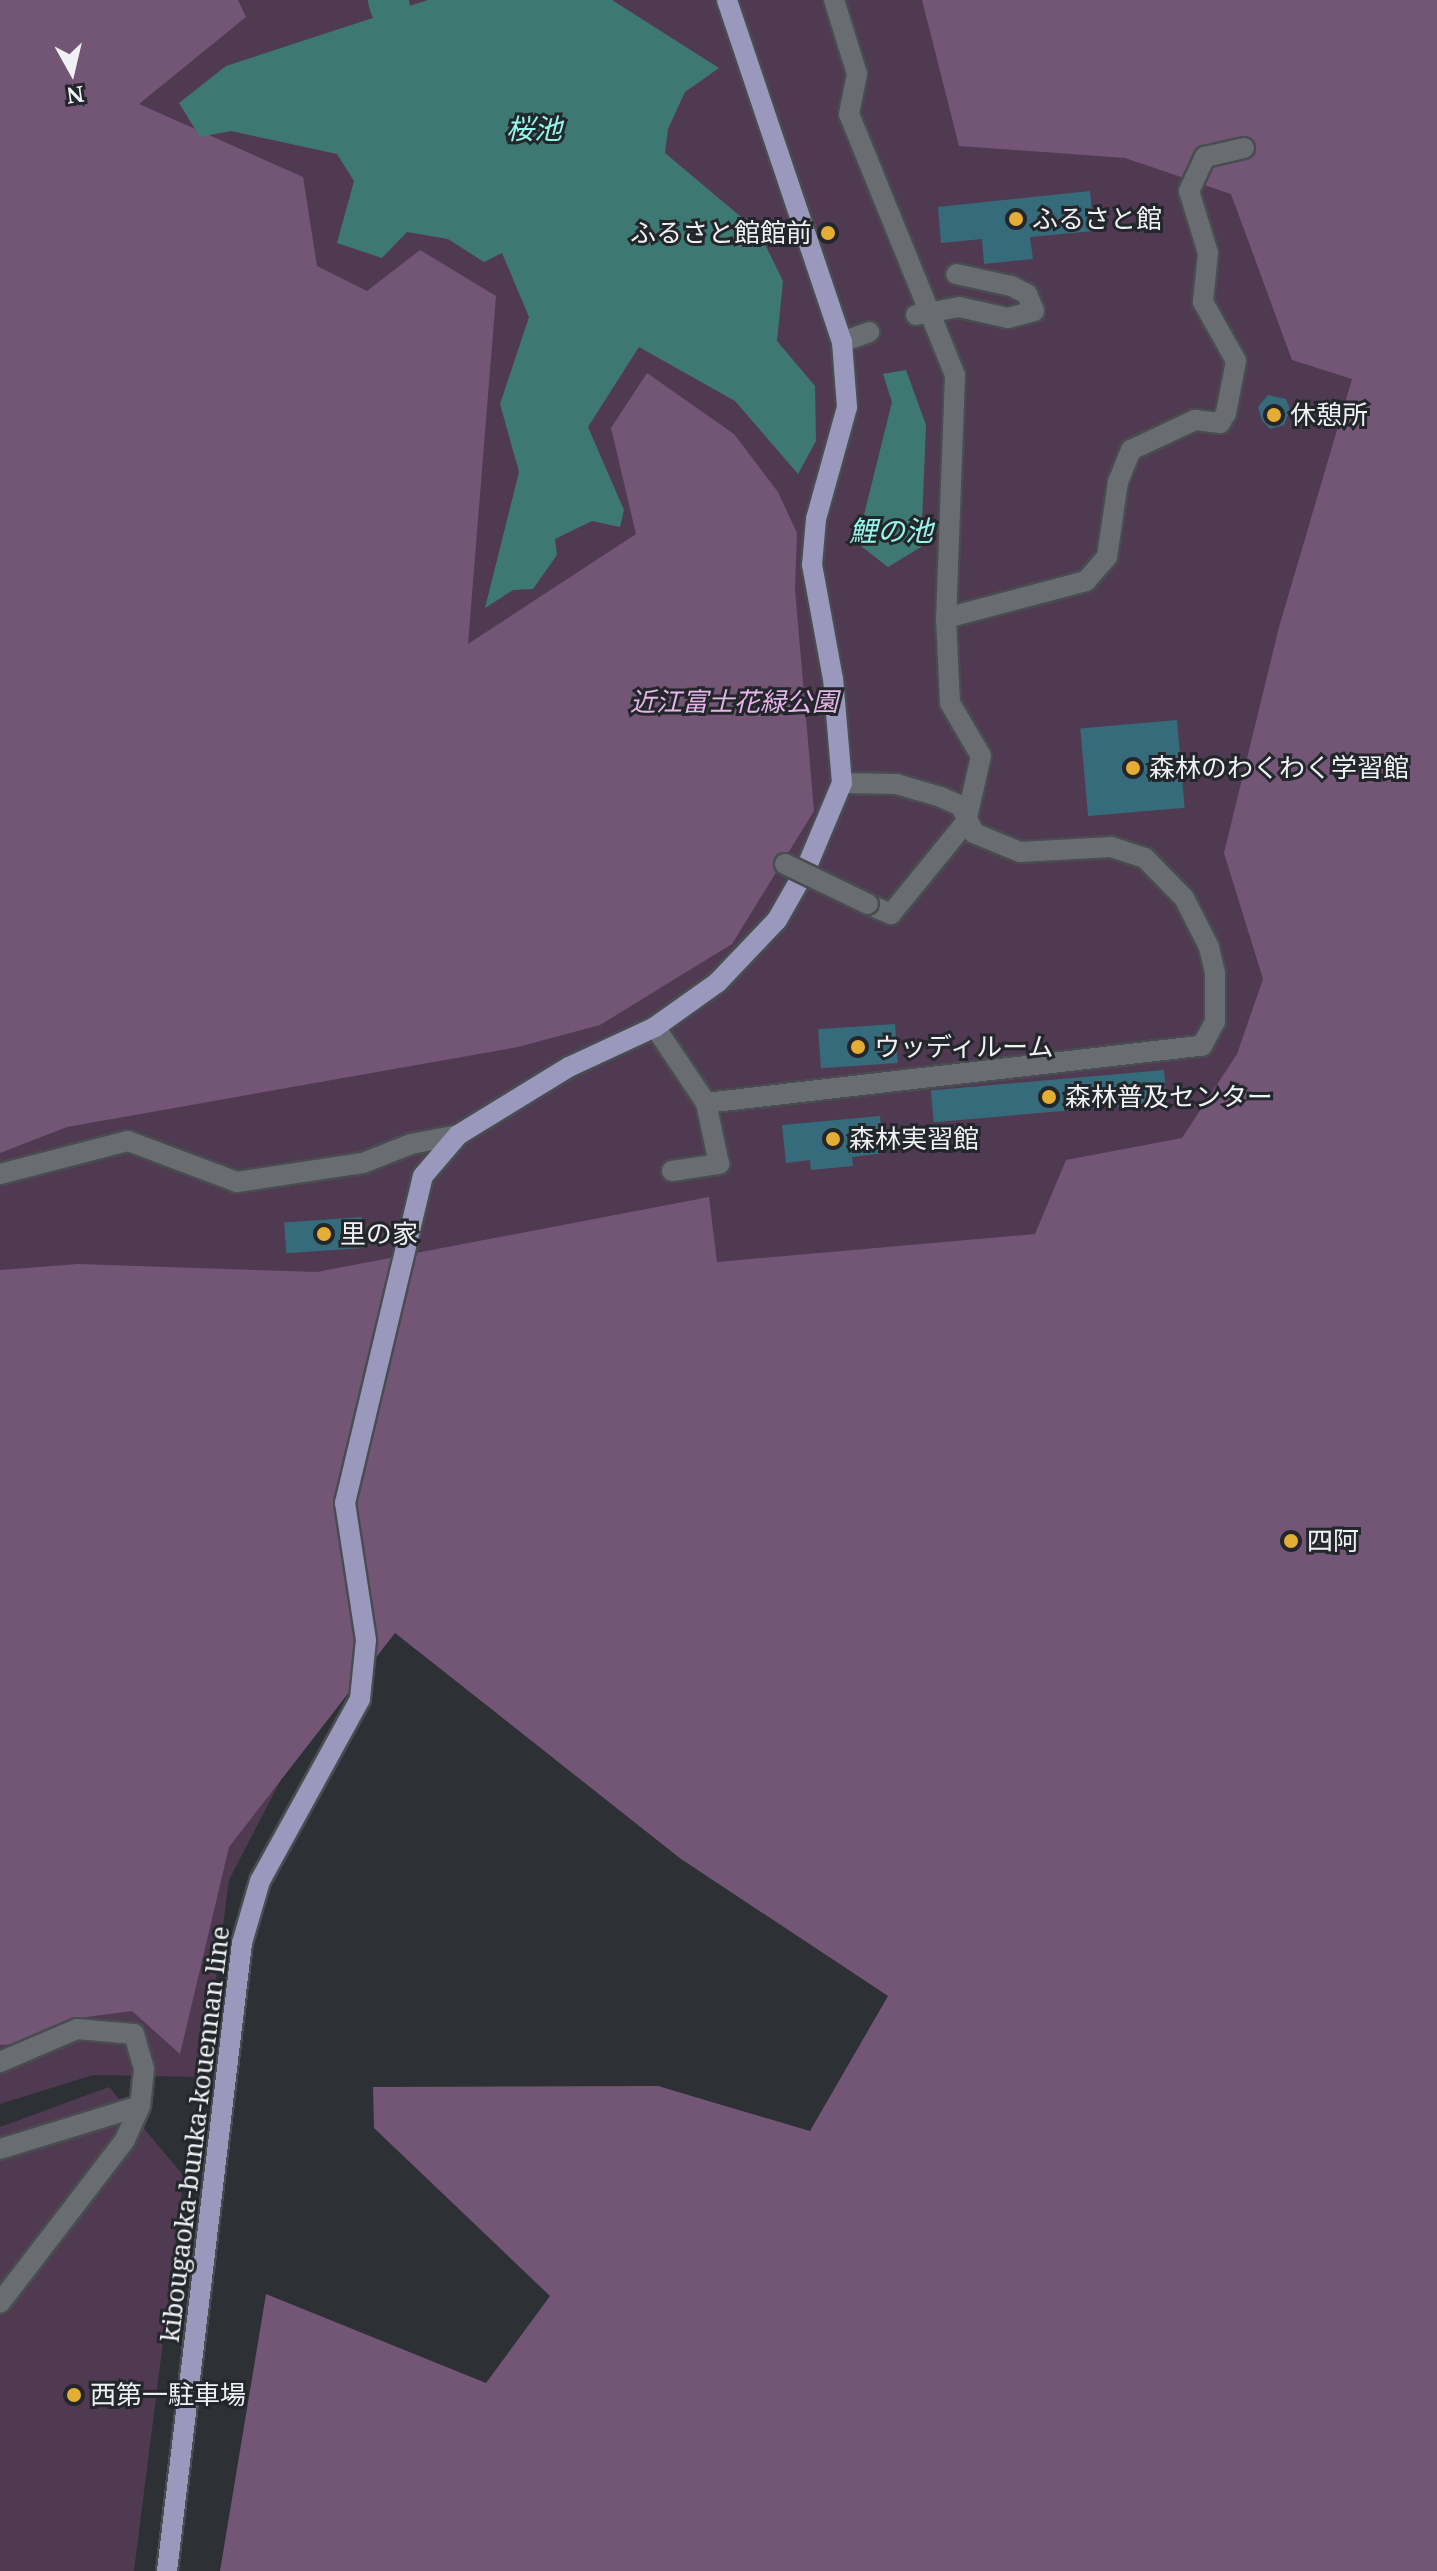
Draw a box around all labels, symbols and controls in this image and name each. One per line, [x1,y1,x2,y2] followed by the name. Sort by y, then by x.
[32,32,112,112] north arrow
[65,80,86,112] text: N
[506,111,562,145] water label: 桜池
[1032,203,1162,235] place label: ふるさと館
[1007,210,1025,228] marker: ふるさと館
[630,217,812,249] place label: ふるさと館館前
[819,224,837,242] marker: ふるさと館館前
[1290,399,1368,431] place label: 休憩所
[1265,406,1283,424] marker: 休憩所
[849,513,933,547] water label: 鯉の池
[630,686,838,718] park label: 近江富士花緑公園
[1149,752,1409,784] place label: 森林のわくわく学習館
[1124,759,1142,777] marker: 森林のわくわく学習館
[874,1031,1056,1063] place label: ウッディルーム
[849,1038,867,1056] marker: ウッディルーム
[1065,1081,1273,1113] place label: 森林普及センター
[1040,1088,1058,1106] marker: 森林普及センター
[849,1123,979,1155] place label: 森林実習館
[824,1130,842,1148] marker: 森林実習館
[340,1218,418,1250] place label: 里の家
[315,1225,333,1243] marker: 里の家
[1307,1525,1359,1557] place label: 四阿
[1282,1532,1300,1550] marker: 四阿
[154,1924,236,2344] street label: kibougaoka-bunka-kouennan line
[90,2379,246,2411] place label: 西第一駐車場
[65,2386,83,2404] marker: 西第一駐車場

